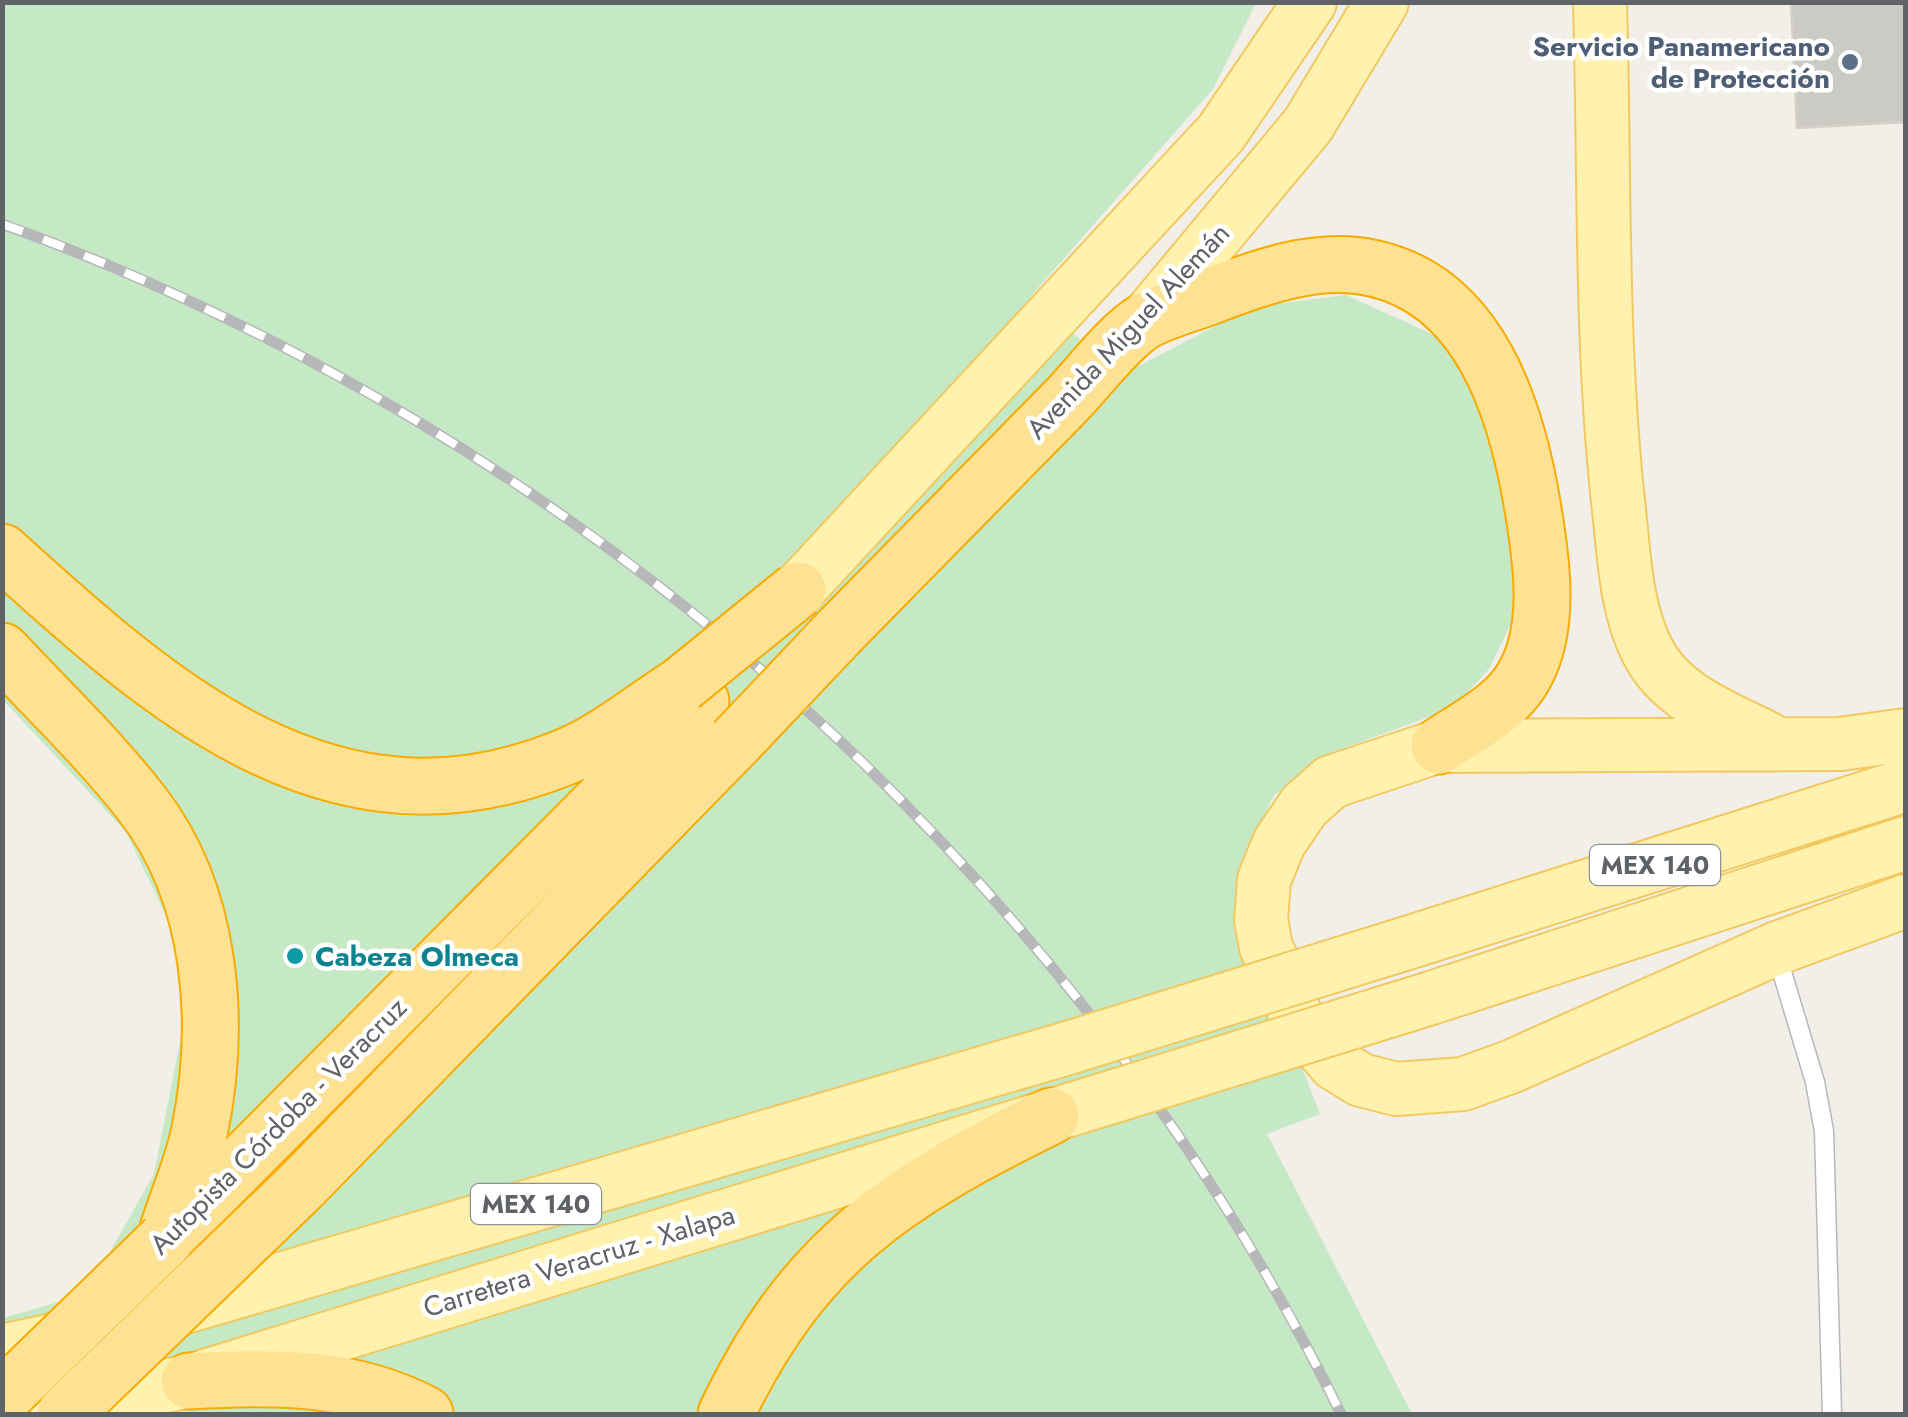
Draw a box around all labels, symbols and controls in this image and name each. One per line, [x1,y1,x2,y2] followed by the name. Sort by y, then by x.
[1532,26,1830,99] place label: Servicio Panamericano de Protección
[1839,51,1861,73] marker: Servicio Panamericano de Protección
[1017,214,1239,448] street label: Avenida Miguel Alemán
[1590,845,1720,885] road number: MEX 140
[315,936,519,977] place label: Cabeza Olmeca
[284,945,306,967] marker: Cabeza Olmeca
[140,988,416,1264] street label: Autopista Córdoba - Veracruz
[471,1184,601,1224] road number: MEX 140
[418,1194,740,1328] street label: Carretera Veracruz - Xalapa

